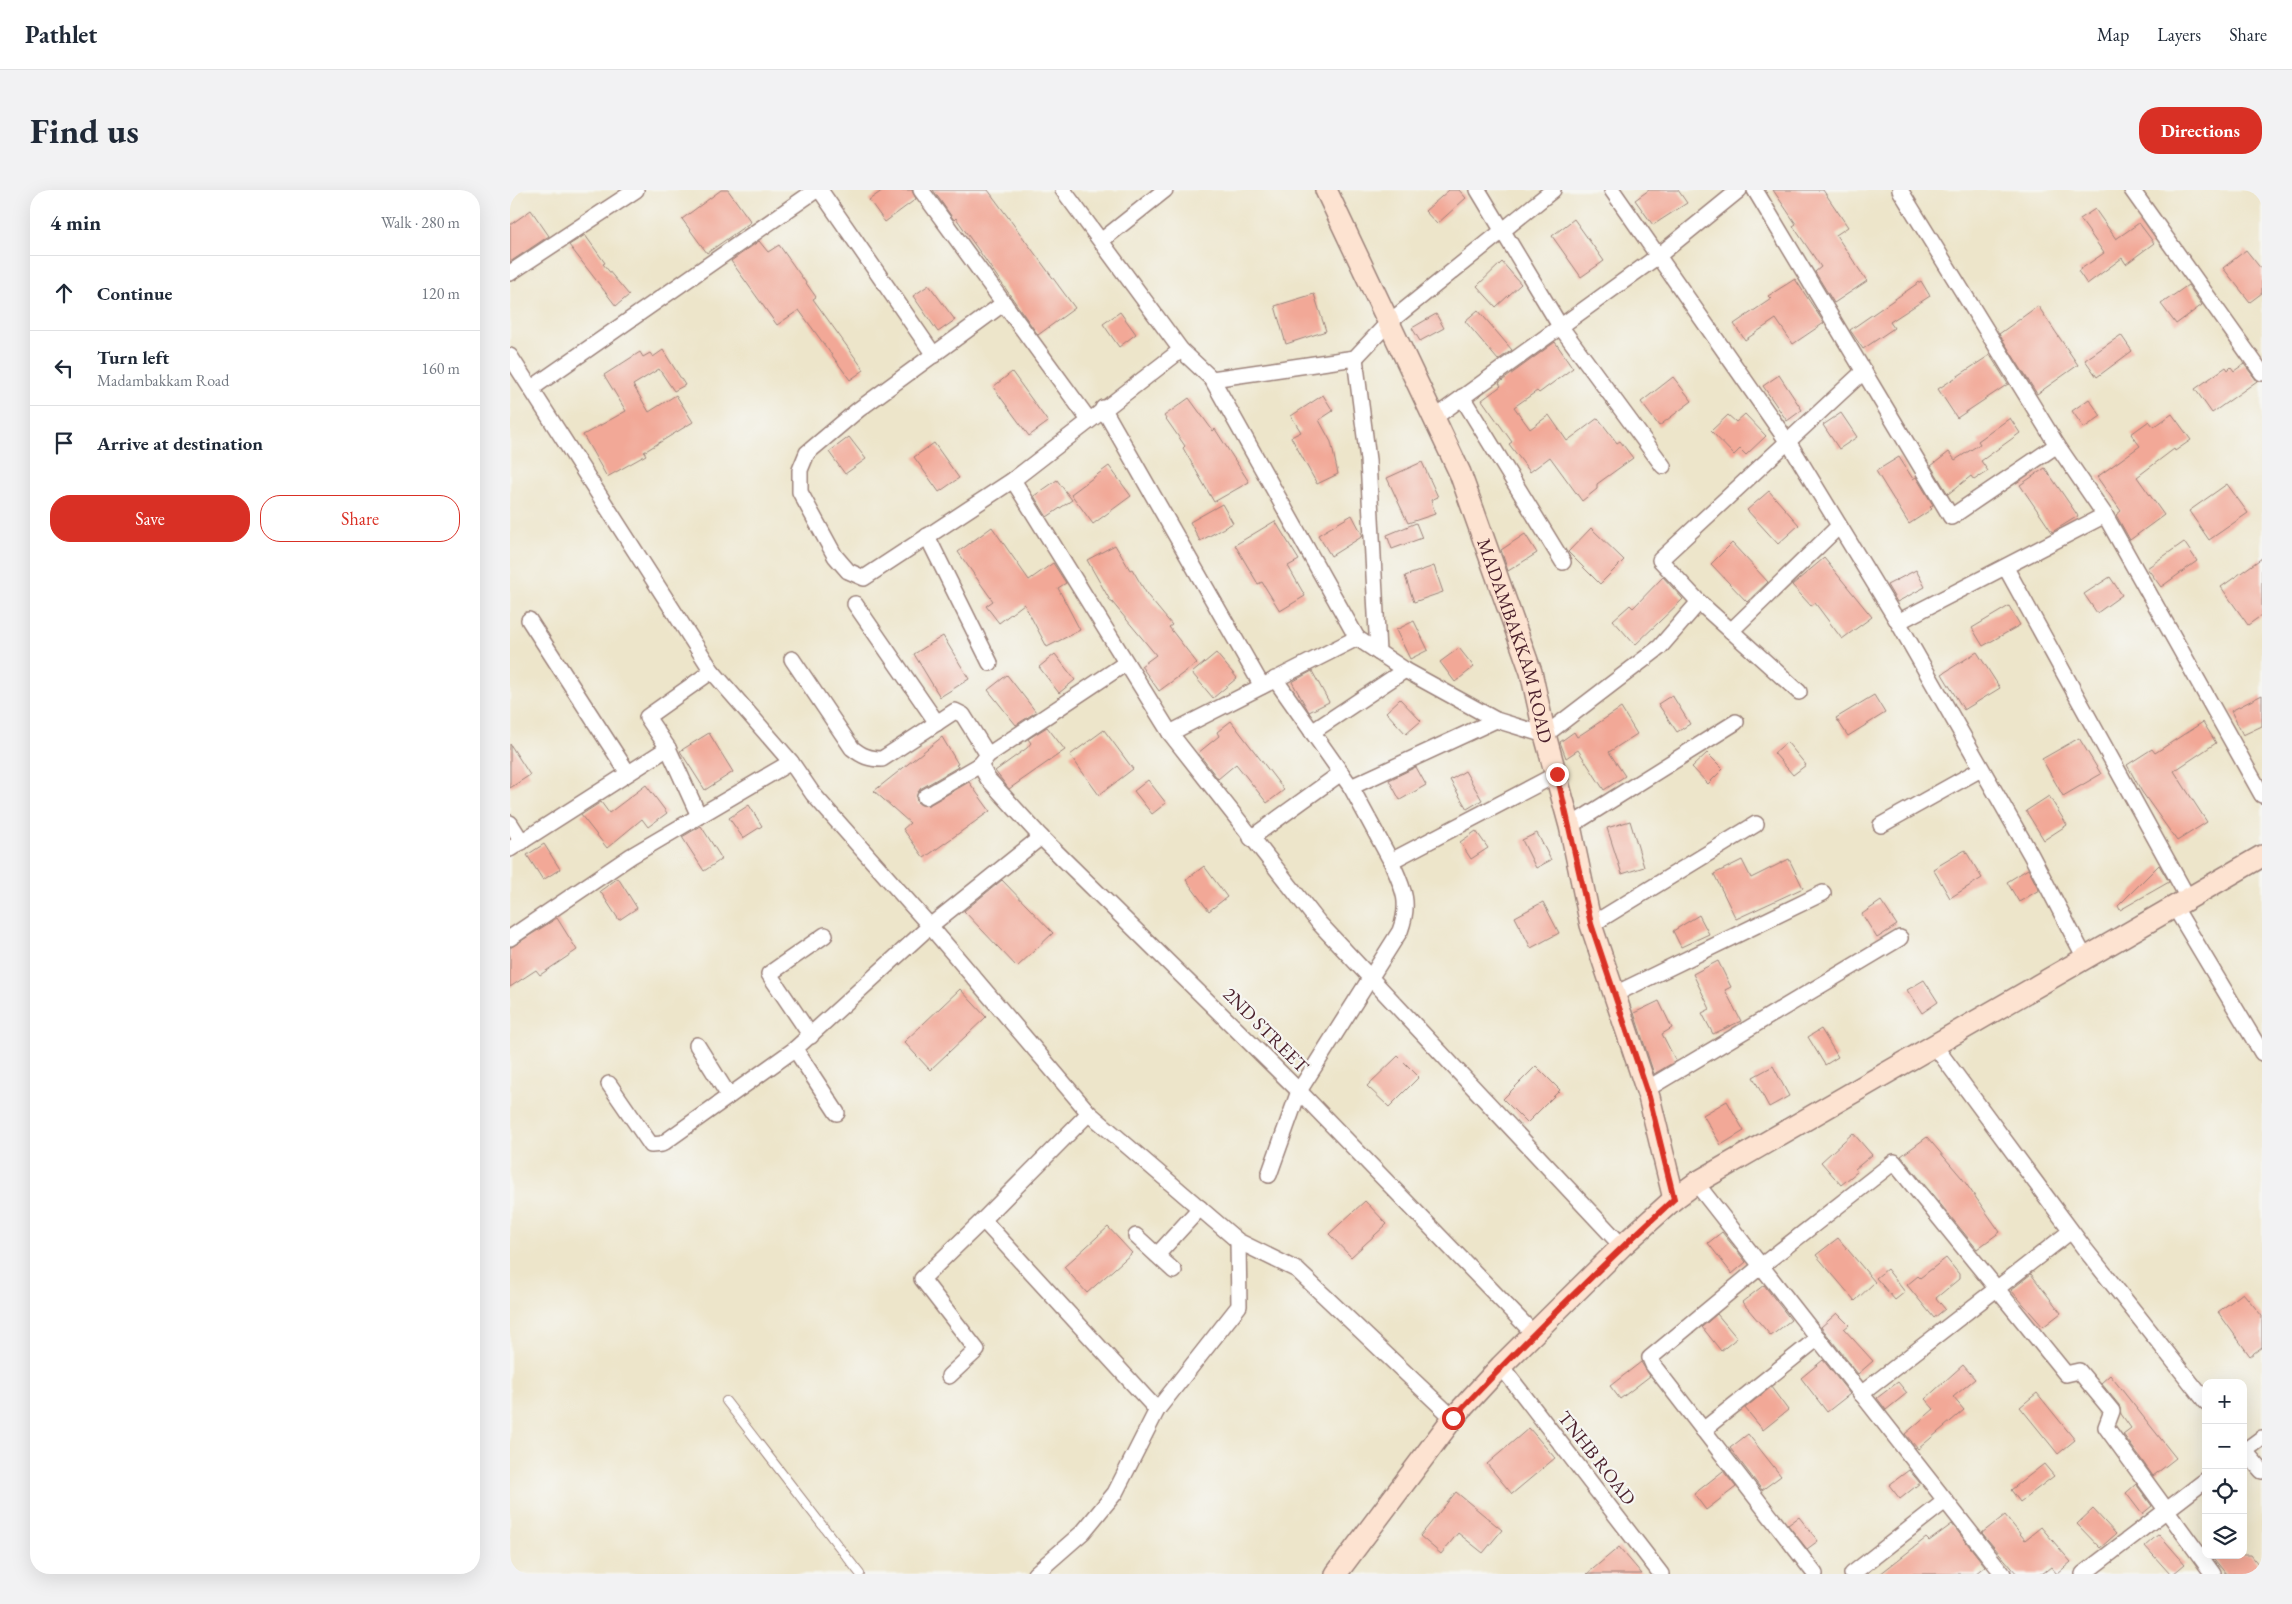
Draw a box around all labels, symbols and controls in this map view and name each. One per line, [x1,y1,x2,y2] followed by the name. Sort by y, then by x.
[25,19,97,50] text: Pathlet
[2097,23,2129,46] text: Map
[2157,23,2201,46] text: Layers
[2229,23,2267,46] text: Share
[2139,107,2262,154] button: Directions
[30,108,139,153] text: Find us
[50,209,101,236] text: 4 min
[381,212,460,233] text: Walk · 280 m
[50,279,78,307] icon: ahead
[97,281,172,306] text: Continue
[421,283,460,304] text: 120 m
[97,345,169,370] text: Turn left
[50,354,78,382] icon: left
[421,358,460,379] text: 160 m
[97,370,229,391] text: Madambakkam Road
[50,429,78,457] icon: arrive
[97,431,263,456] text: Arrive at destination
[50,495,250,542] button: Save
[260,495,460,542] button: Share
[1472,535,1559,746] street label: MADAMBAKKAM ROAD
[1546,763,1569,786] route end
[1218,982,1314,1078] street label: 2ND STREET
[2202,1379,2247,1559] map controls
[2202,1379,2247,1424] button: +
[1552,1406,1642,1510] street label: TNHB ROAD
[1442,1407,1465,1430] route start
[2202,1424,2247,1469] button: −
[2202,1469,2247,1514] button: locate
[2202,1514,2247,1559] button: layers

